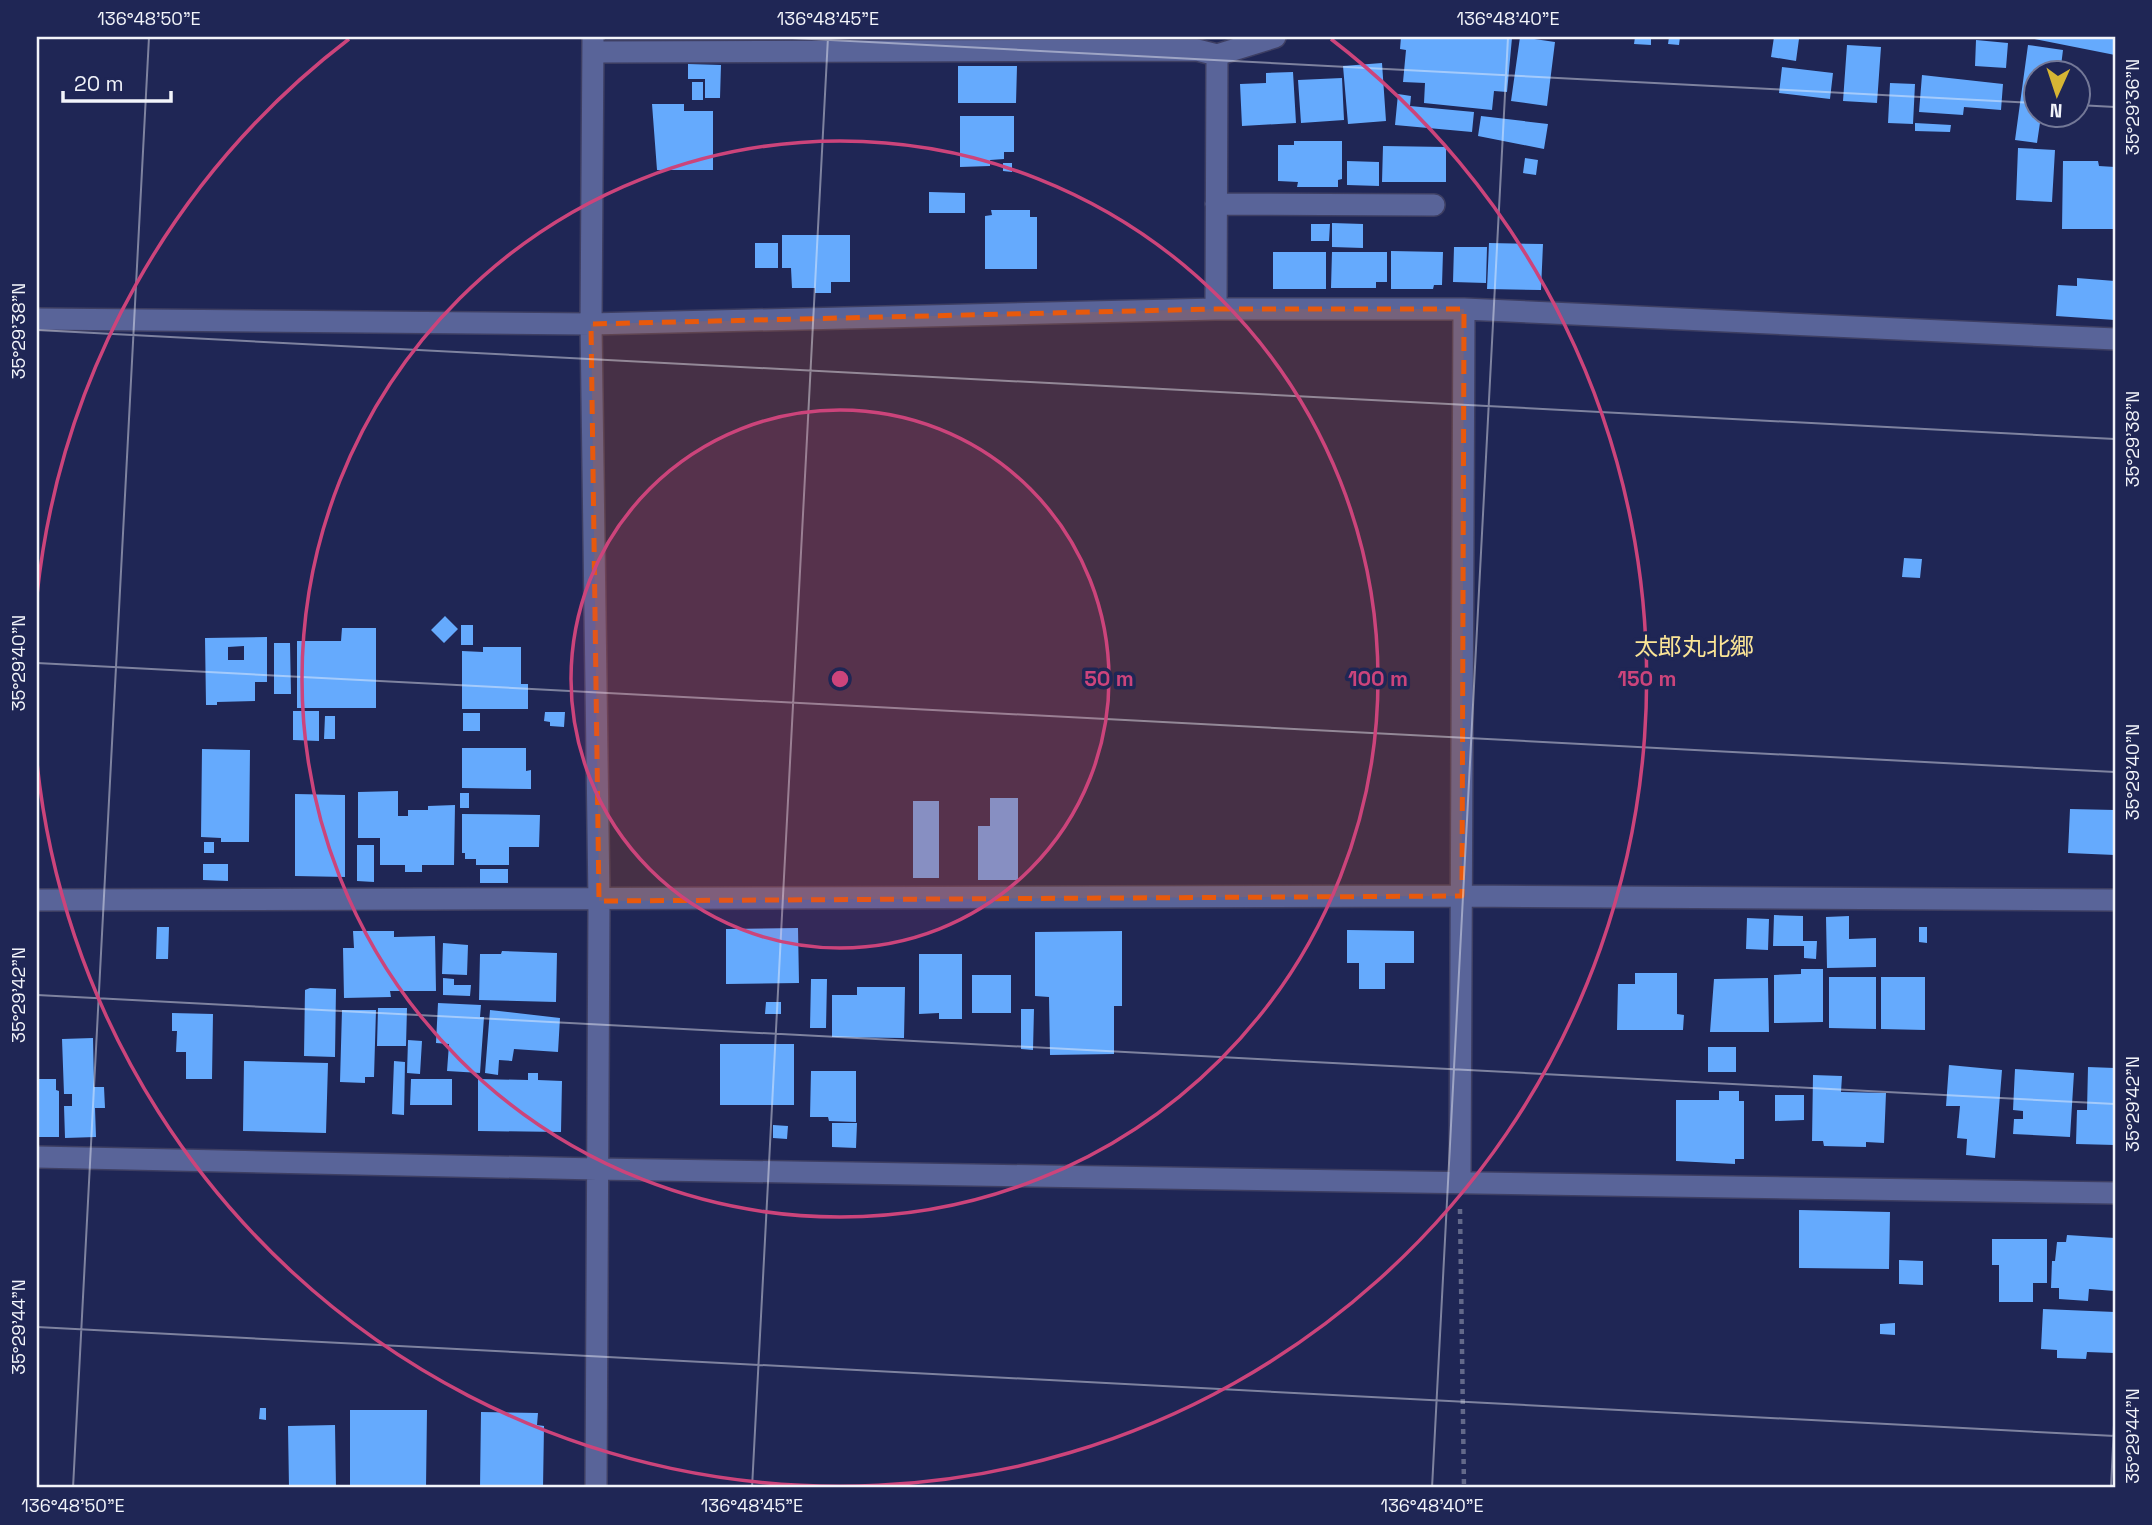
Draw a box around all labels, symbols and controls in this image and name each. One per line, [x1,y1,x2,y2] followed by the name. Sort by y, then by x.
[97,7,201,30] text: 136°48'50"E
[777,7,879,30] text: 136°48'45"E
[1456,7,1560,30] text: 136°48'40"E
[2121,59,2144,155] text: 35°29'36"N
[63,60,172,104] scale bar
[2022,60,2092,130] north arrow
[74,70,124,97] text: 20 m
[2049,98,2063,123] text: N
[7,283,30,379] text: 35°29'38"N
[2121,391,2144,487] text: 35°29'38"N
[7,615,30,711] text: 35°29'40"N
[1634,631,1754,662] district label: 太郎丸北郷
[1084,665,1134,692] text: 50 m
[1348,665,1408,692] text: 100 m
[1618,665,1676,692] text: 150 m
[828,667,852,691] centre of rings
[2121,724,2144,820] text: 35°29'40"N
[7,947,30,1043] text: 35°29'42"N
[2121,1056,2144,1152] text: 35°29'42"N
[7,1279,30,1375] text: 35°29'44"N
[2121,1388,2144,1484] text: 35°29'44"N
[21,1494,125,1517] text: 136°48'50"E
[701,1494,803,1517] text: 136°48'45"E
[1380,1494,1484,1517] text: 136°48'40"E

